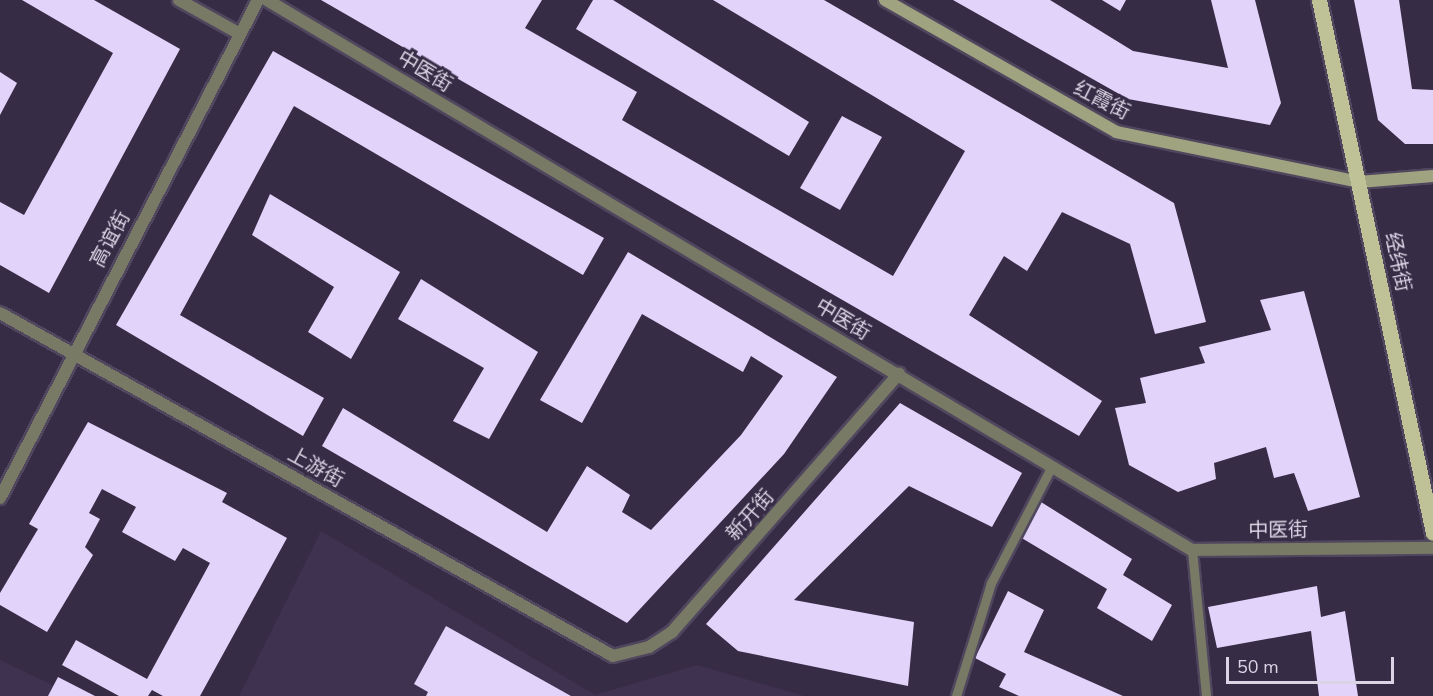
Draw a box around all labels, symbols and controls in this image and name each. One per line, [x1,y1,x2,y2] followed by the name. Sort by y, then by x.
[393,45,457,97] street label: 中医街
[1070,76,1134,124] street label: 红霞街
[85,207,135,271] street label: 高谊街
[1380,230,1416,294] street label: 经纬街
[811,293,875,345] street label: 中医街
[284,442,348,492] street label: 上游街
[721,484,779,546] street label: 新开街
[1248,517,1308,543] street label: 中医街
[1229,645,1397,683] scale bar
[1237,655,1279,679] text: 50 m

